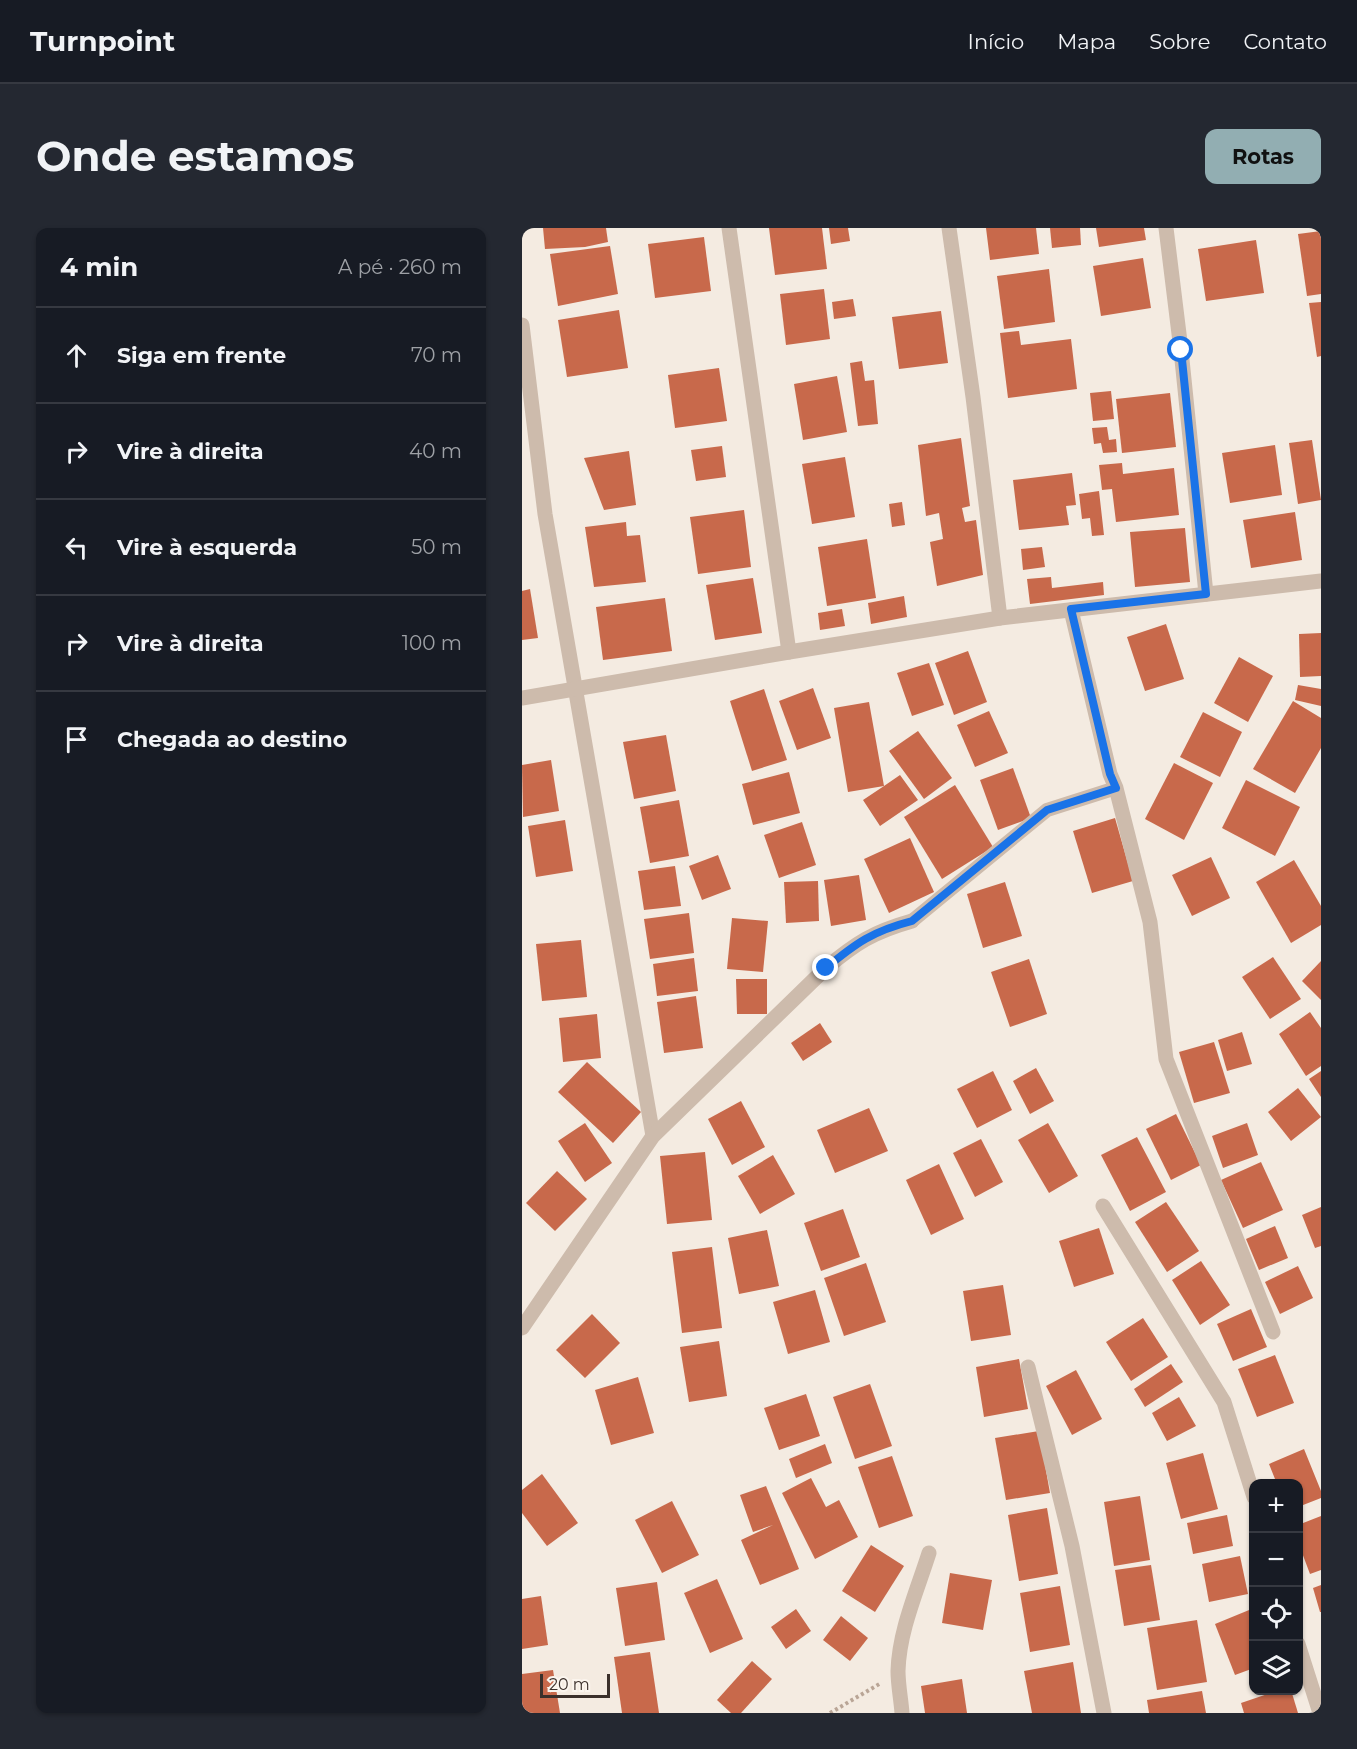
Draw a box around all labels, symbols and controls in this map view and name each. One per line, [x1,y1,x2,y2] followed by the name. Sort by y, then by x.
[30,24,175,58] text: Turnpoint
[968,29,1024,54] text: Início
[1057,29,1116,54] text: Mapa
[1149,29,1210,54] text: Sobre
[1243,29,1327,54] text: Contato
[1205,129,1321,184] button: Rotas
[36,130,354,182] text: Onde estamos
[60,251,138,283] text: 4 min
[338,255,462,279] text: A pé · 260 m
[1167,336,1193,362] route start
[60,339,93,372] icon: ahead
[117,342,286,369] text: Siga em frente
[411,343,462,367] text: 70 m
[60,435,93,468] icon: right
[117,438,264,465] text: Vire à direita
[409,439,462,463] text: 40 m
[60,531,93,564] icon: left
[117,534,297,561] text: Vire à esquerda
[411,535,462,559] text: 50 m
[60,627,93,660] icon: right
[117,630,264,657] text: Vire à direita
[402,631,462,655] text: 100 m
[60,723,93,756] icon: arrive
[117,726,347,753] text: Chegada ao destino
[812,954,838,980] route end
[1249,1479,1303,1695] map controls
[1249,1479,1303,1533] button: +
[1249,1533,1303,1587] button: −
[1249,1587,1303,1641] button: locate
[1249,1641,1303,1695] button: layers
[540,1671,610,1698] scale bar
[549,1675,590,1694] text: 20 m

